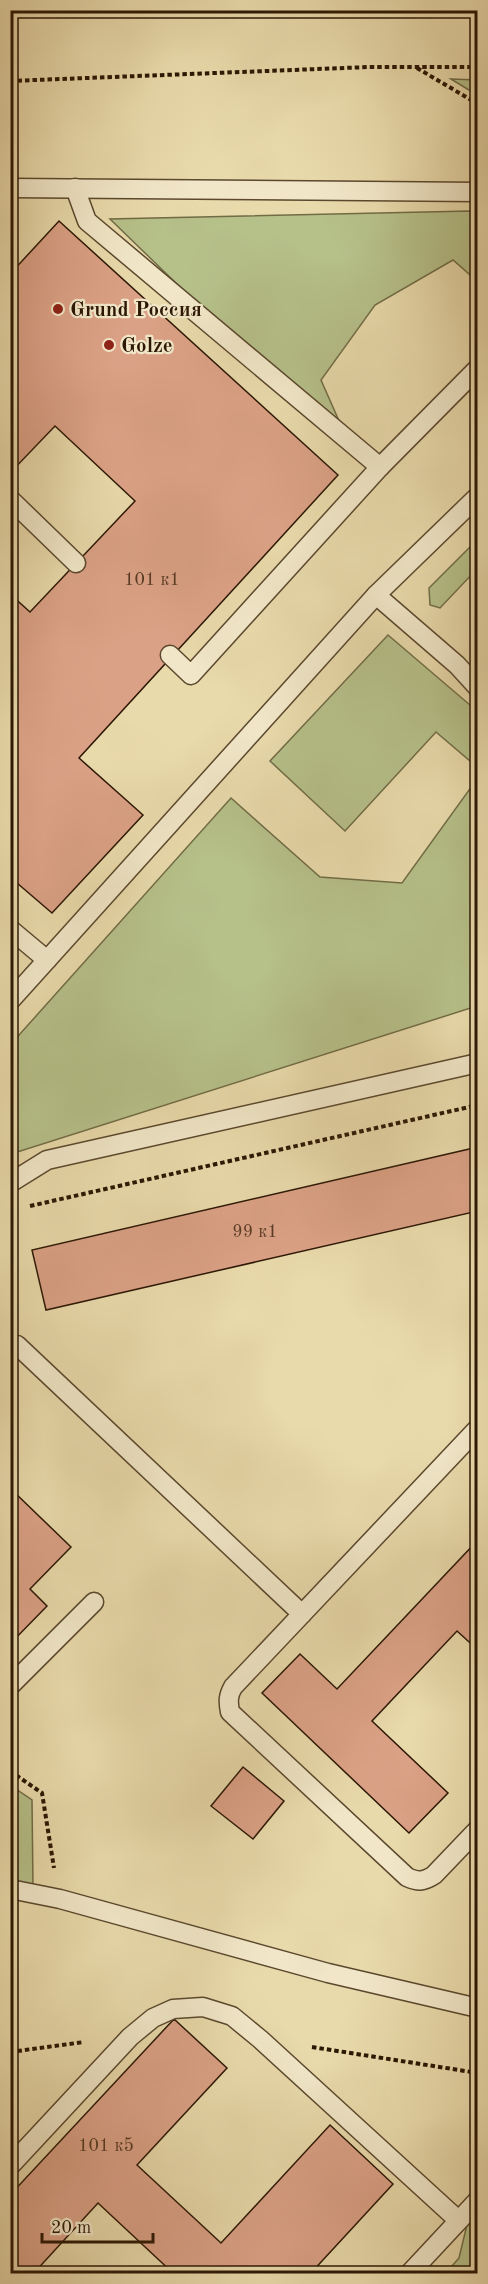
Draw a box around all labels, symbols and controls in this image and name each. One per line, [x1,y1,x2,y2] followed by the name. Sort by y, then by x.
[70,300,202,321] place label: Grund Россия
[51,302,65,316] marker: Grund Россия
[121,336,173,357] place label: Golze
[102,338,116,352] marker: Golze
[124,571,180,589] house number: 101 к1
[232,1223,278,1241] house number: 99 к1
[78,2137,134,2155] house number: 101 к5
[42,2206,153,2244] scale bar
[51,2219,91,2237] text: 20 m

